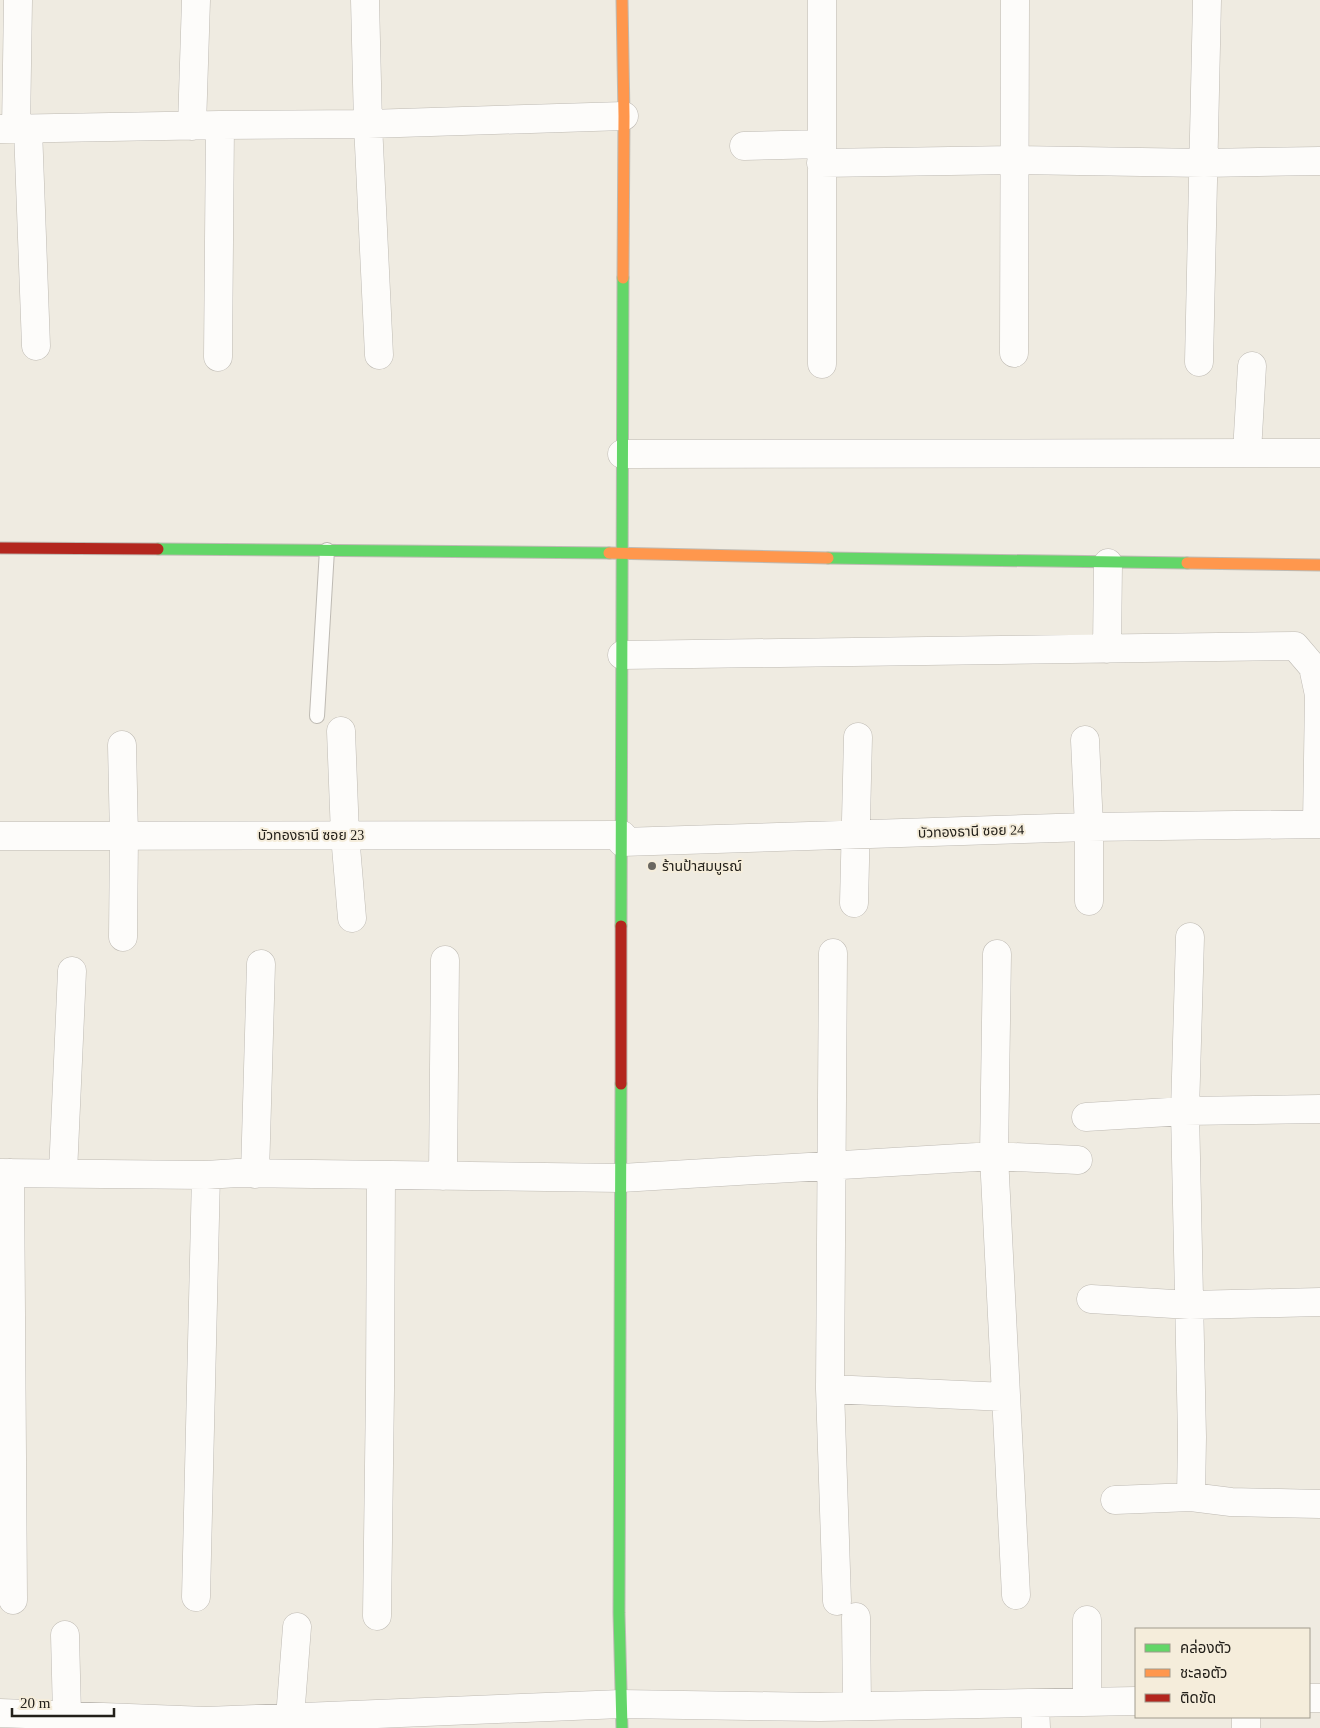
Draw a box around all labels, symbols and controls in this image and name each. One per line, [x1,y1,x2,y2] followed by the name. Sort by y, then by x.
[918,822,1024,841] street label: บัวทองธานี ซอย 24
[258,828,364,843] street label: บัวทองธานี ซอย 23
[662,859,742,875] place label: ร้านป้าสมบูรณ์
[646,860,658,872] marker: ร้านป้าสมบูรณ์
[1135,1628,1310,1718] legend
[1180,1639,1231,1656] text: คล่องตัว
[1180,1665,1227,1681] text: ชะลอตัว
[12,1686,115,1718] scale bar
[1180,1690,1216,1706] text: ติดขัด
[20,1695,51,1711] text: 20 m

